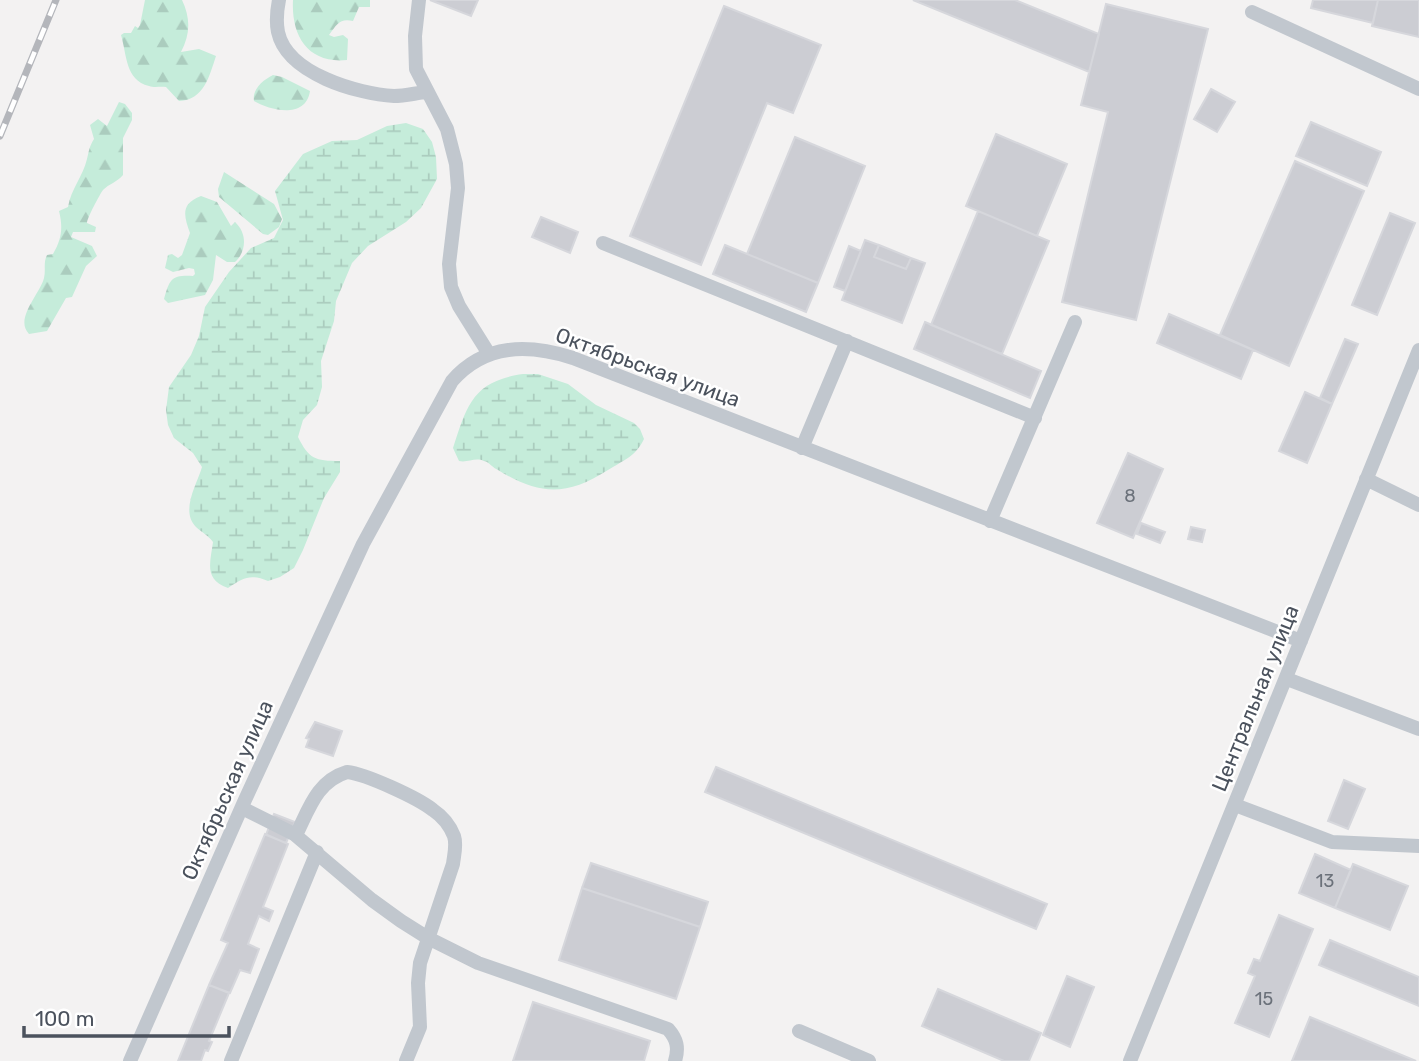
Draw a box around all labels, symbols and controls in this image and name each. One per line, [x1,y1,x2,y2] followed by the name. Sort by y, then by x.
[552,322,744,412] street label: Октябрьская улица
[1124,485,1136,507] house number: 8
[1206,601,1304,795] street label: Центральная улица
[176,696,278,884] street label: Октябрьская улица
[1316,870,1334,892] house number: 13
[1255,988,1273,1010] house number: 15
[24,995,229,1038] scale bar
[35,1006,94,1031] text: 100 m

